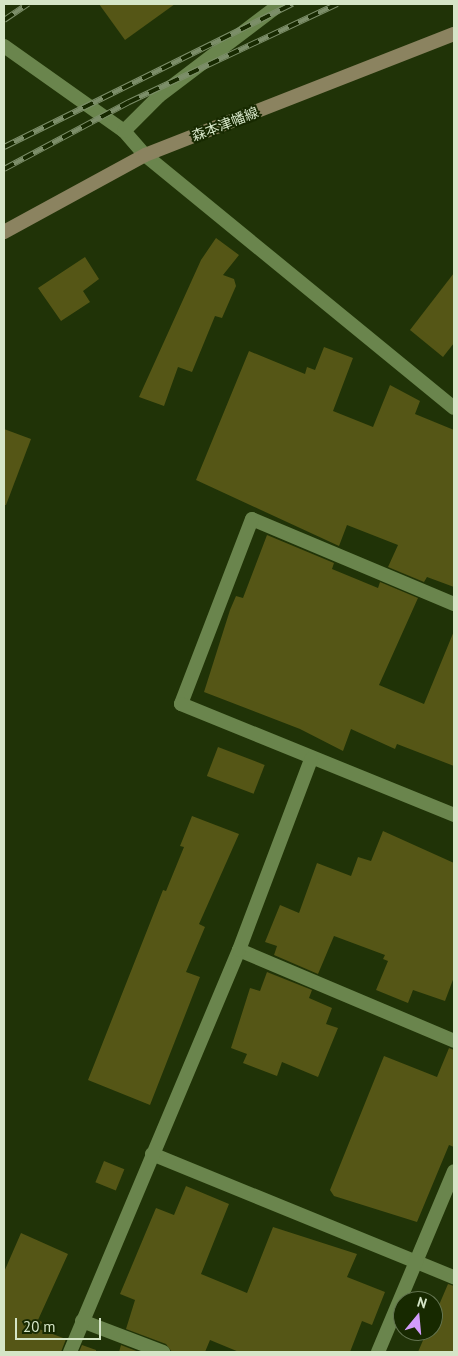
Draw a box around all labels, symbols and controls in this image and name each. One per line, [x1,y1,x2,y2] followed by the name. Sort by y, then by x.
[189,104,261,144] street label: 森本津幡線
[393,1291,443,1341] north arrow
[415,1293,429,1313] text: N
[18,1308,104,1340] scale bar
[23,1317,56,1336] text: 20 m

